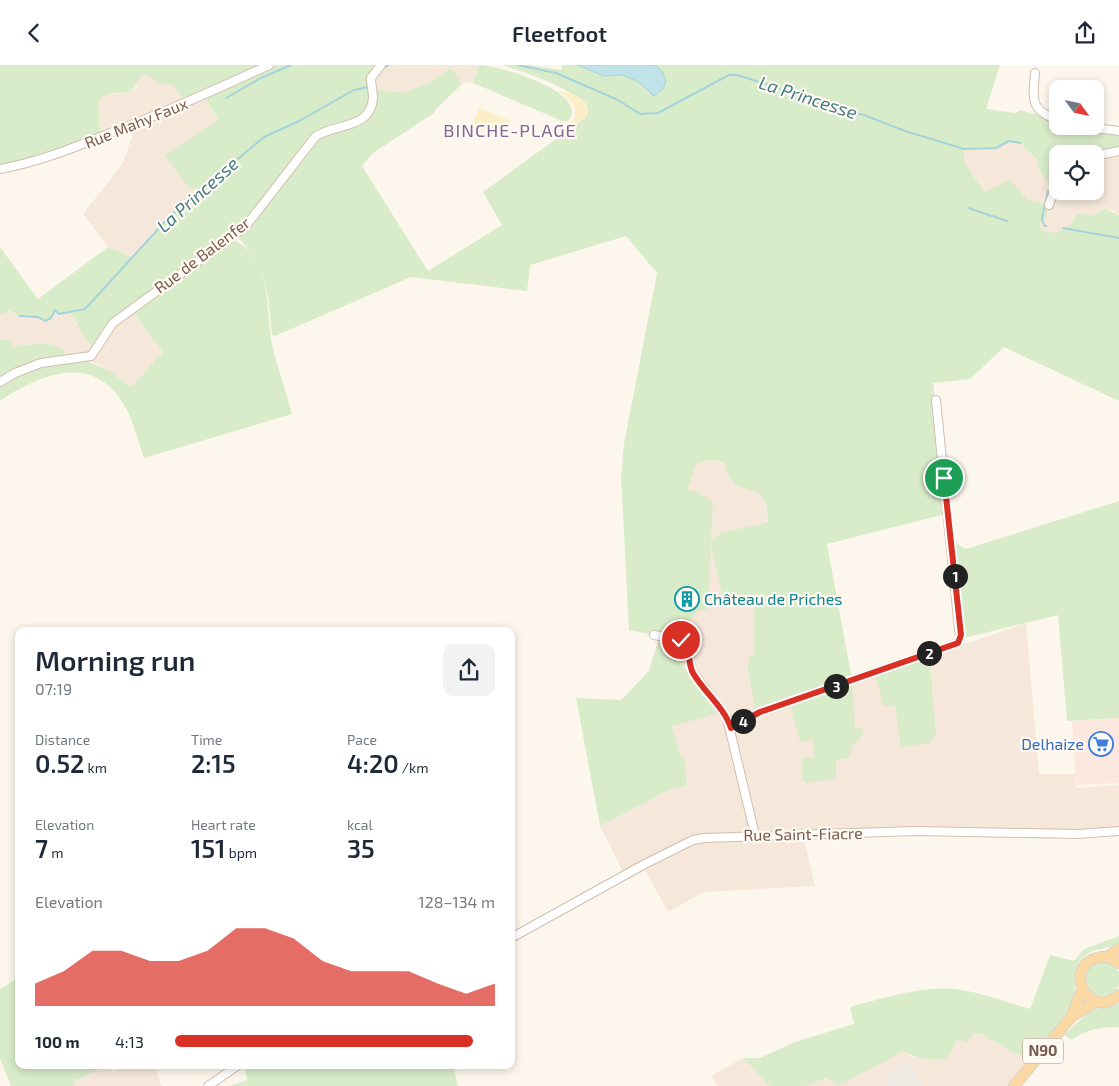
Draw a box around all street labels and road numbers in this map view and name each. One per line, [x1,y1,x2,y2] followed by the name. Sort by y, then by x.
[81,93,191,152] street label: Rue Mahy Faux
[150,212,254,297] street label: Rue de Balenfer
[743,823,863,844] street label: Rue Saint-Fiacre
[1023,1039,1063,1063] road number: N90

